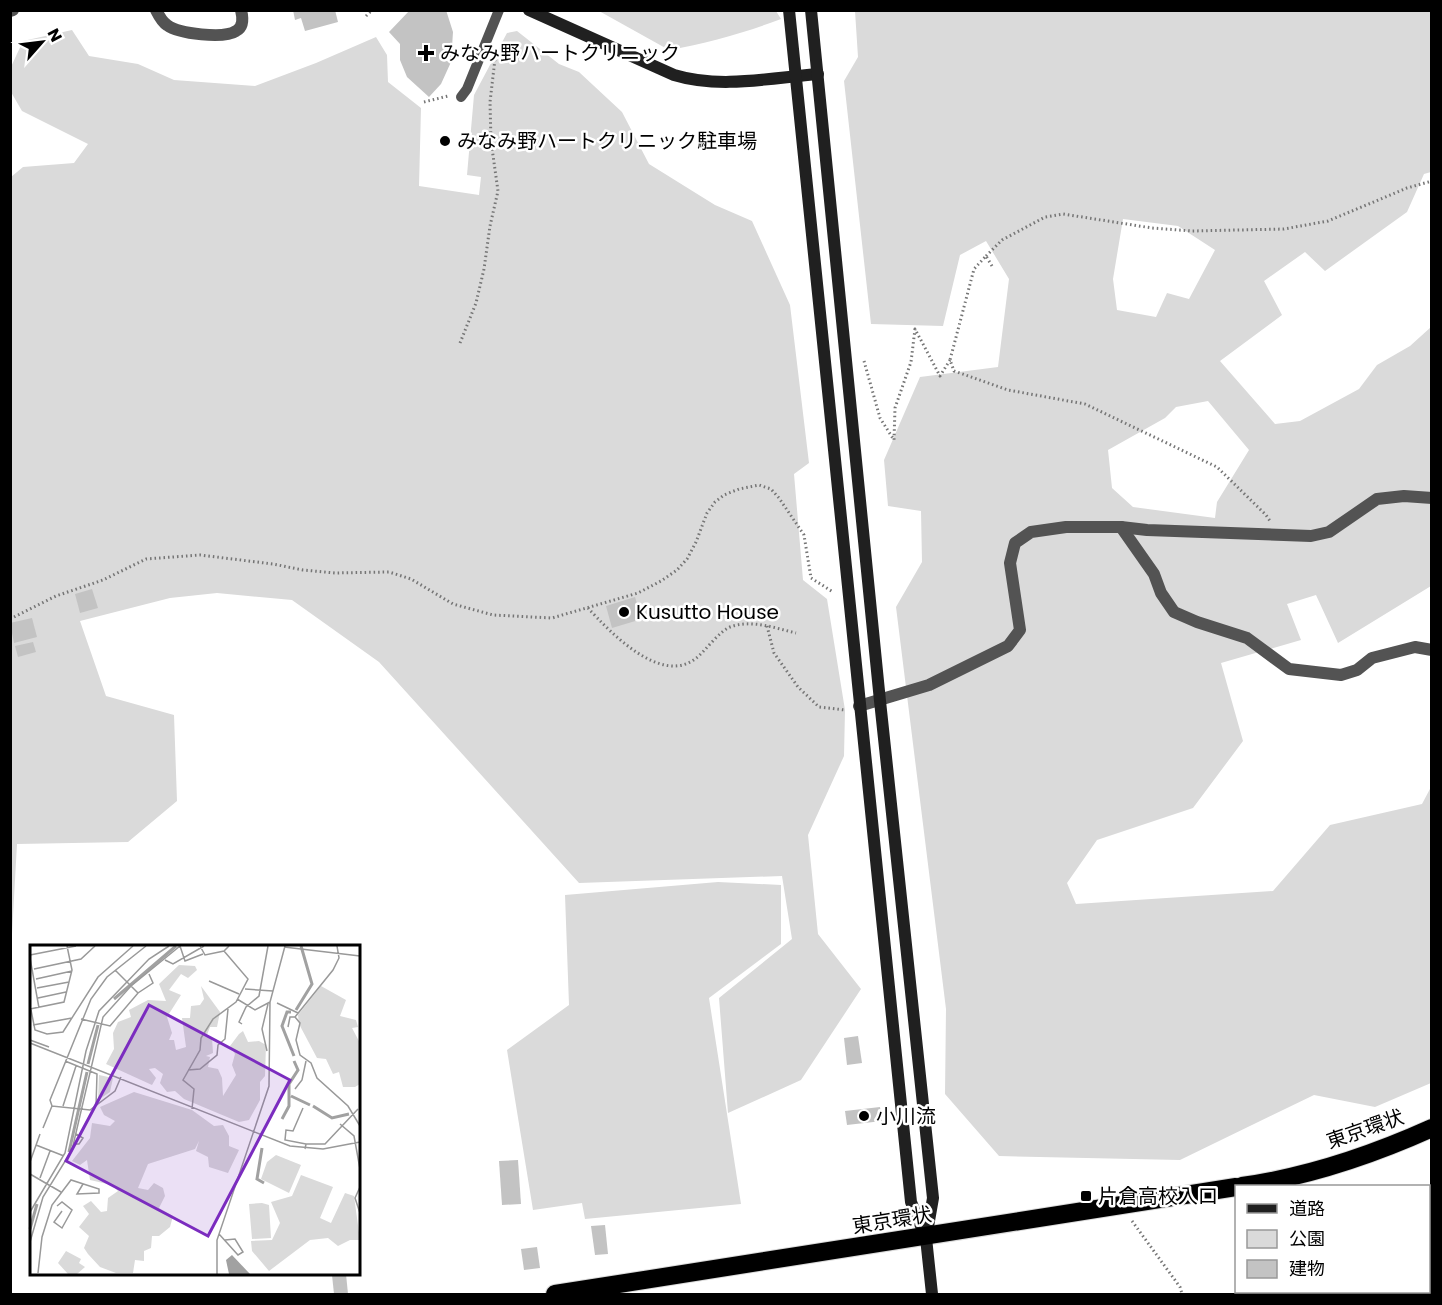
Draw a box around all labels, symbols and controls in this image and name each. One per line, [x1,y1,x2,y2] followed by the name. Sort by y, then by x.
[12,12,72,72] north arrow
[42,24,68,46] text: N
[440,39,680,67] place label: みなみ野ハートクリニック
[417,44,435,62] marker: みなみ野ハートクリニック
[457,127,757,155] place label: みなみ野ハートクリニック駐車場
[438,134,452,148] marker: みなみ野ハートクリニック駐車場
[636,598,779,626] place label: Kusutto House
[617,605,631,619] marker: Kusutto House
[30,945,360,1275] inset map
[876,1102,936,1130] place label: 小川流
[1323,1103,1407,1155] street label: 東京環状
[857,1109,871,1123] marker: 小川流
[1098,1182,1218,1210] place label: 片倉高校入口
[1235,1185,1430,1293] legend
[1079,1189,1093,1203] marker: 片倉高校入口
[1289,1196,1325,1221] text: 道路
[850,1200,934,1240] street label: 東京環状
[1289,1226,1325,1251] text: 公園
[1289,1256,1325,1281] text: 建物

